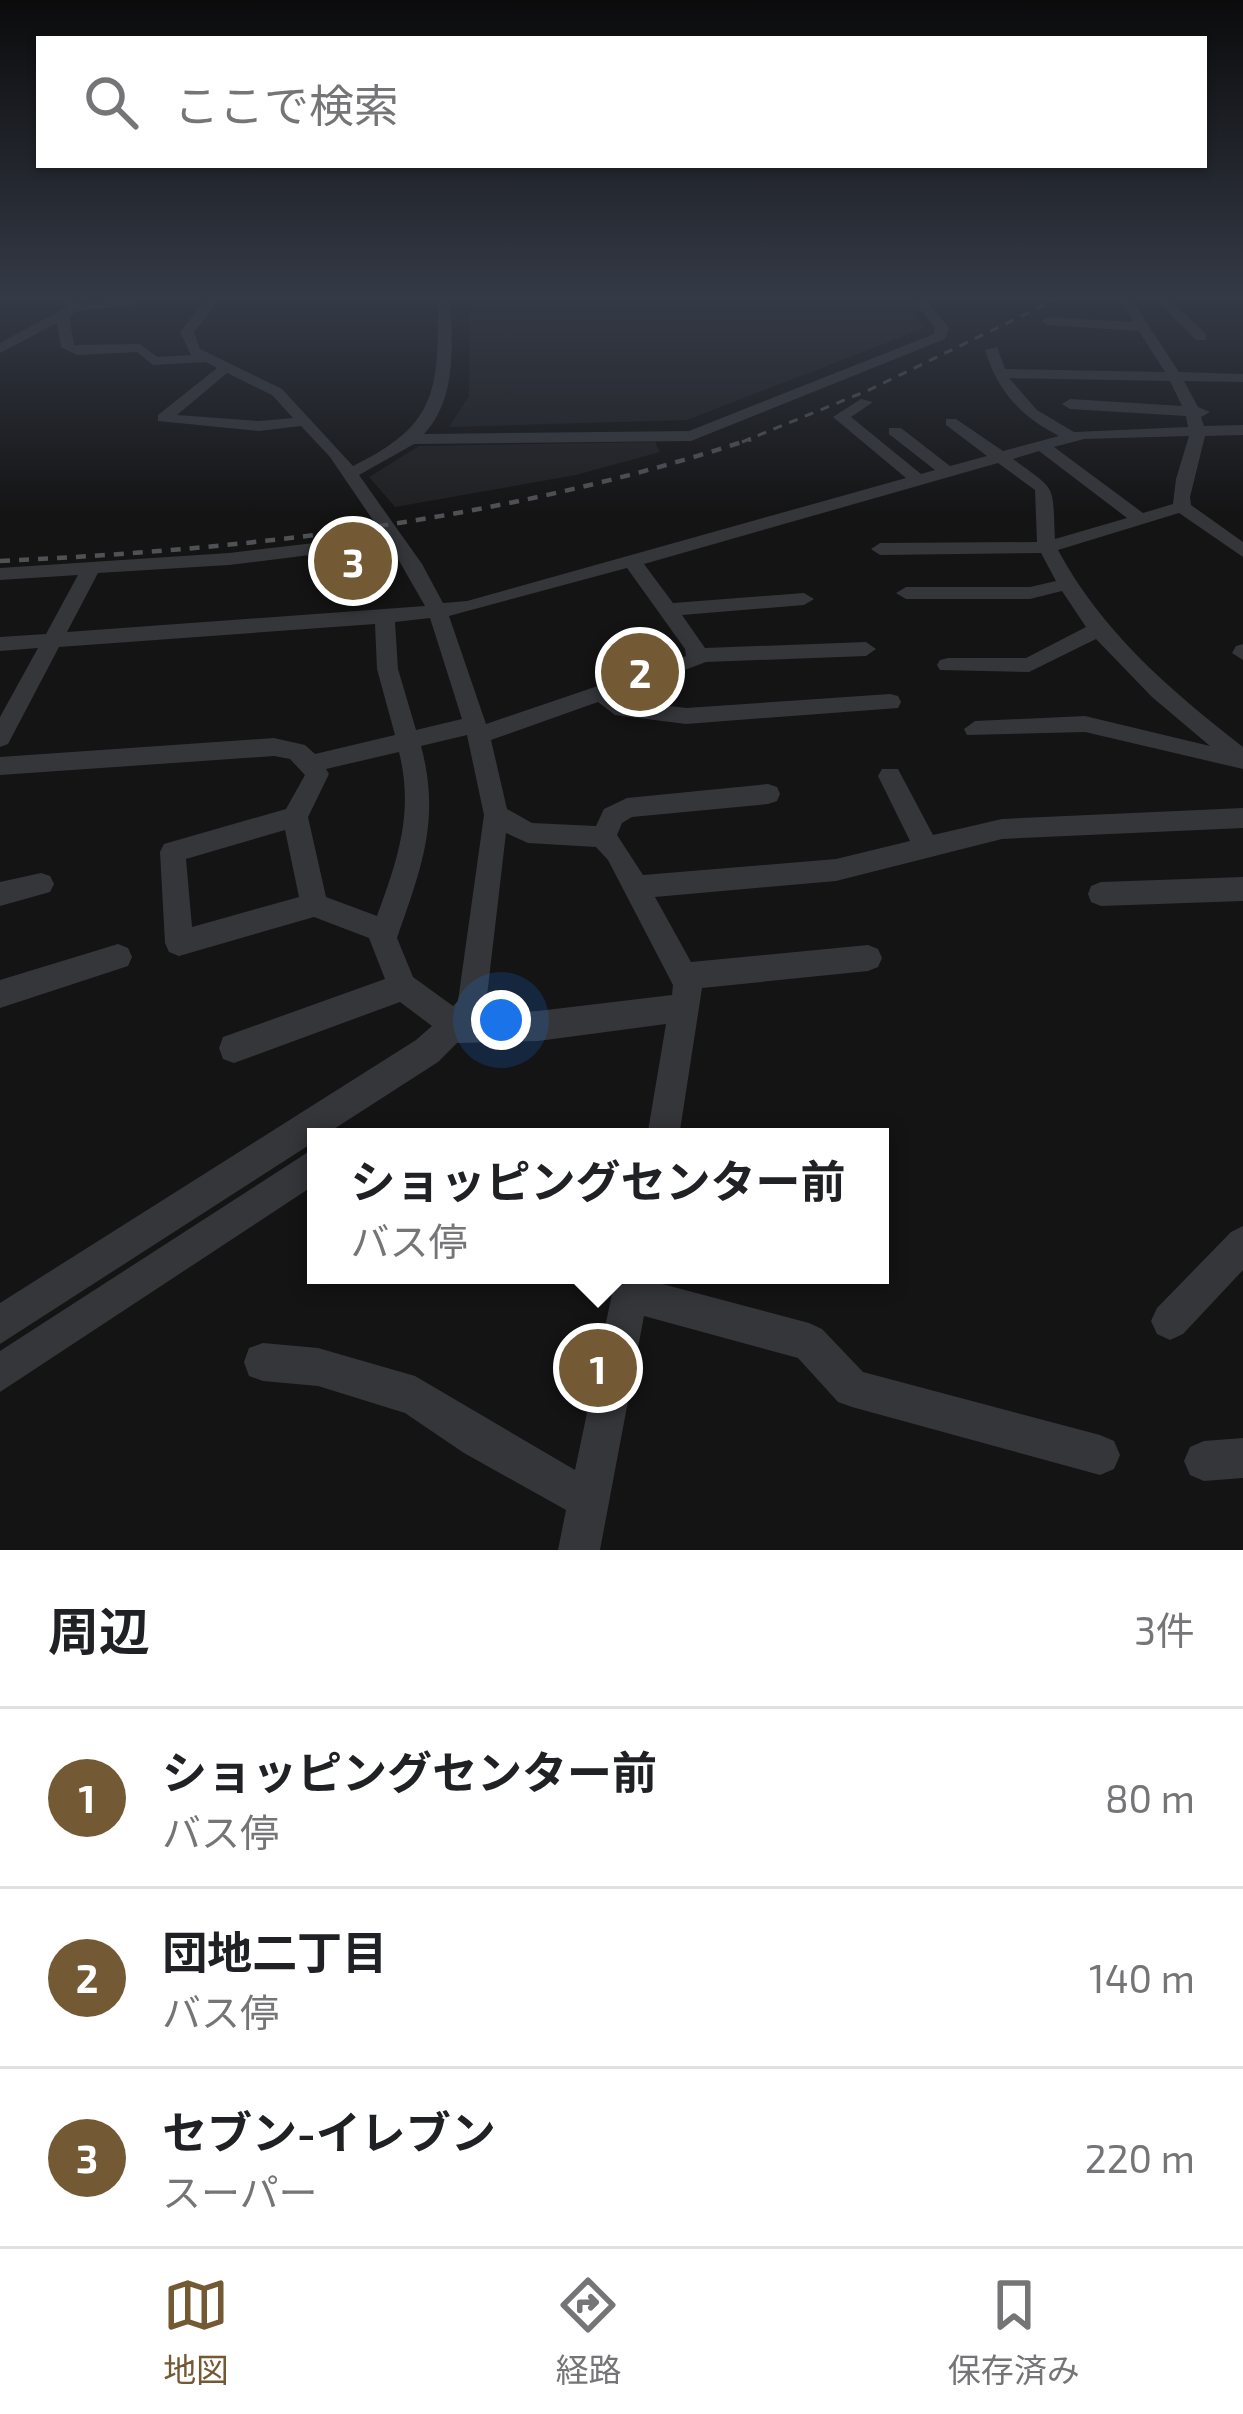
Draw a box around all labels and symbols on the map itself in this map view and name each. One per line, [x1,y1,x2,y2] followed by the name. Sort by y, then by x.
[314,516,392,606] pin: 3
[601,627,679,717] pin: 2
[471,990,531,1050] your location
[559,1323,637,1413] pin: 1

